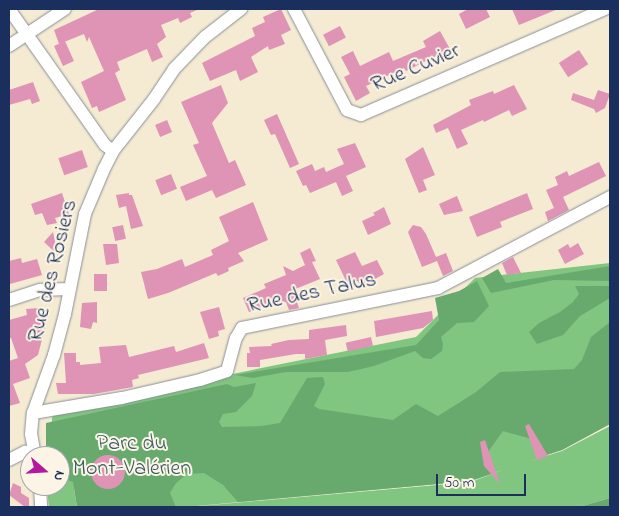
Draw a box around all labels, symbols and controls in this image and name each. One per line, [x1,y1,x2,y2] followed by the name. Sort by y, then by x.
[368,39,464,99] street label: Rue Cuvier
[24,197,84,345] street label: Rue des Rosiers
[245,267,379,321] street label: Rue des Talus
[73,431,191,482] park label: Parc du Mont-Valérien
[20,446,70,496] north arrow
[439,464,529,496] scale bar
[47,468,70,484] text: N
[444,472,474,494] text: 50 m

